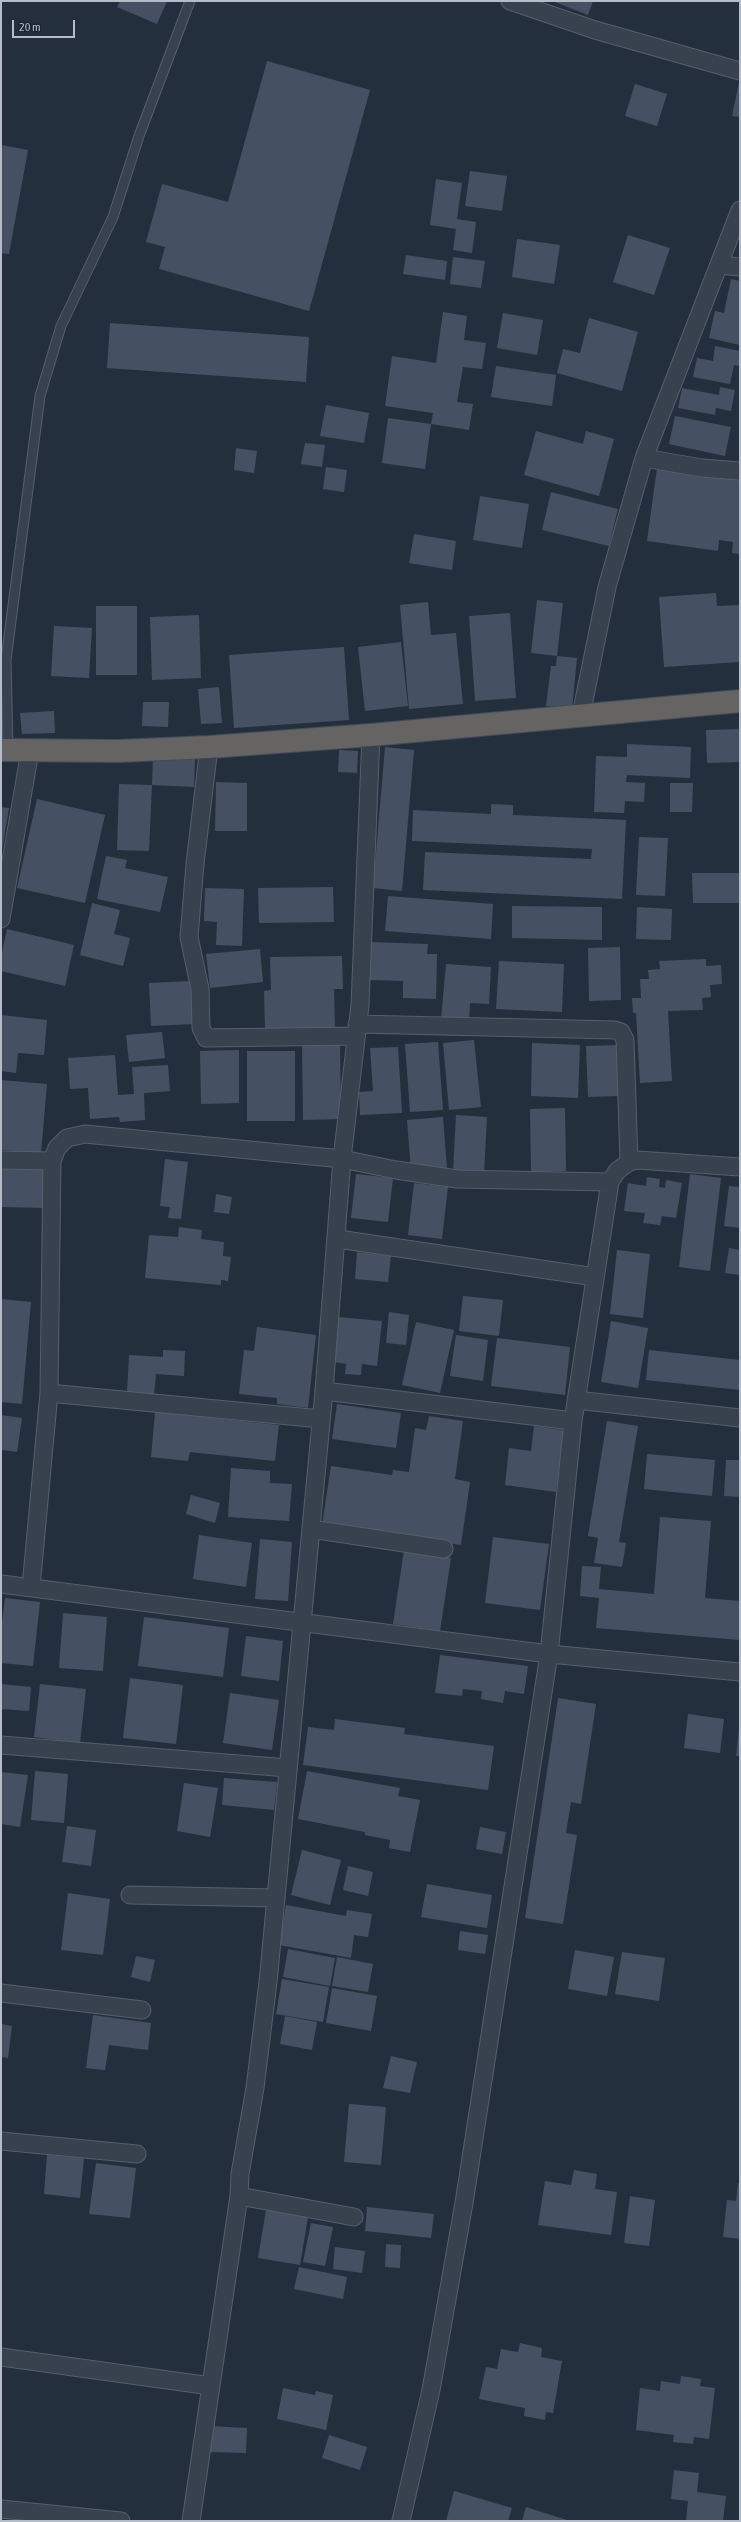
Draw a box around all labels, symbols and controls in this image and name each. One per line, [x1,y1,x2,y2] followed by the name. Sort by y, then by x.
[14,12,77,38] scale bar
[19,20,41,34] text: 20 m

